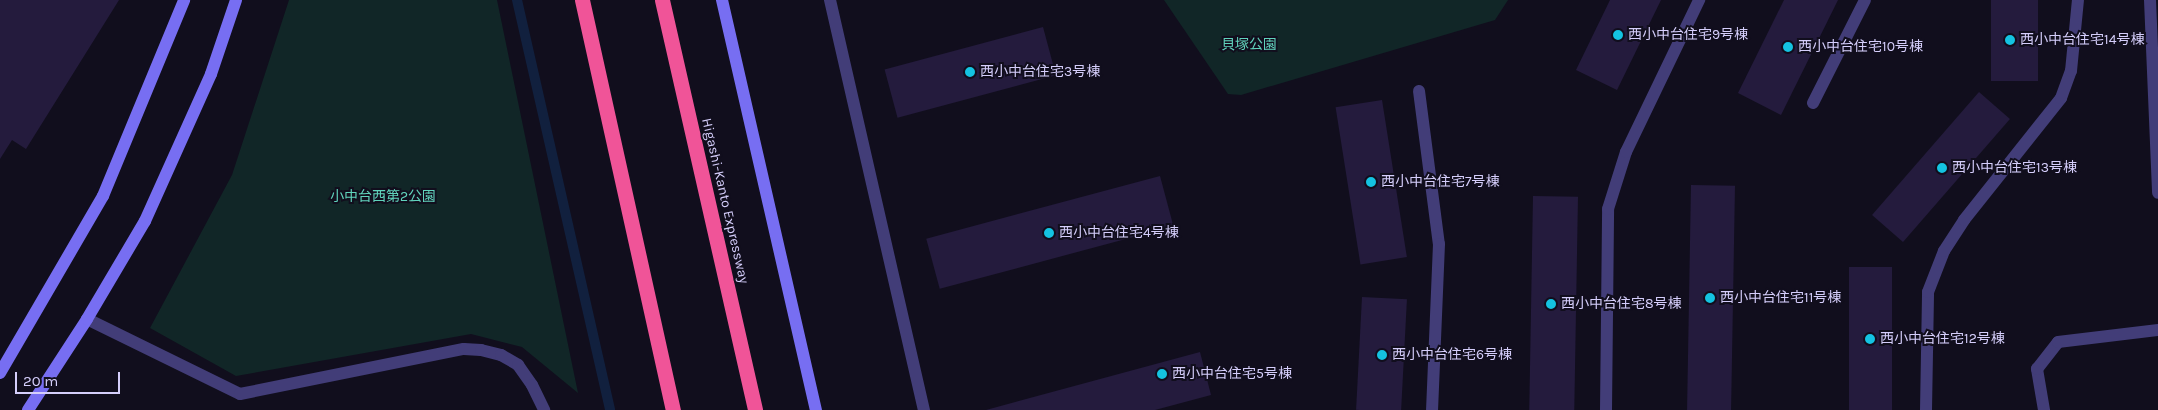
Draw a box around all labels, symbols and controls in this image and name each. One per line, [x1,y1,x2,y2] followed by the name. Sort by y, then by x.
[1628,27,1748,43] place label: 西小中台住宅9号棟
[1612,29,1624,41] marker: 西小中台住宅9号棟
[2020,32,2144,48] place label: 西小中台住宅14号棟
[2004,34,2016,46] marker: 西小中台住宅14号棟
[1221,37,1277,53] park label: 貝塚公園
[1798,39,1923,55] place label: 西小中台住宅10号棟
[1782,41,1794,53] marker: 西小中台住宅10号棟
[980,64,1100,80] place label: 西小中台住宅3号棟
[964,66,976,78] marker: 西小中台住宅3号棟
[698,117,752,285] street label: Higashi-Kanto Expressway
[1952,160,2077,176] place label: 西小中台住宅13号棟
[1936,162,1948,174] marker: 西小中台住宅13号棟
[1381,174,1500,190] place label: 西小中台住宅7号棟
[1365,176,1377,188] marker: 西小中台住宅7号棟
[330,189,436,205] park label: 小中台西第2公園
[1059,225,1179,241] place label: 西小中台住宅4号棟
[1043,227,1055,239] marker: 西小中台住宅4号棟
[1720,290,1841,306] place label: 西小中台住宅11号棟
[1704,292,1716,304] marker: 西小中台住宅11号棟
[1561,296,1682,312] place label: 西小中台住宅8号棟
[1545,298,1557,310] marker: 西小中台住宅8号棟
[1880,331,2005,347] place label: 西小中台住宅12号棟
[1864,333,1876,345] marker: 西小中台住宅12号棟
[1392,347,1512,363] place label: 西小中台住宅6号棟
[1376,349,1388,361] marker: 西小中台住宅6号棟
[18,362,122,394] scale bar
[1172,366,1292,382] place label: 西小中台住宅5号棟
[1156,368,1168,380] marker: 西小中台住宅5号棟
[23,372,58,390] text: 20 m

